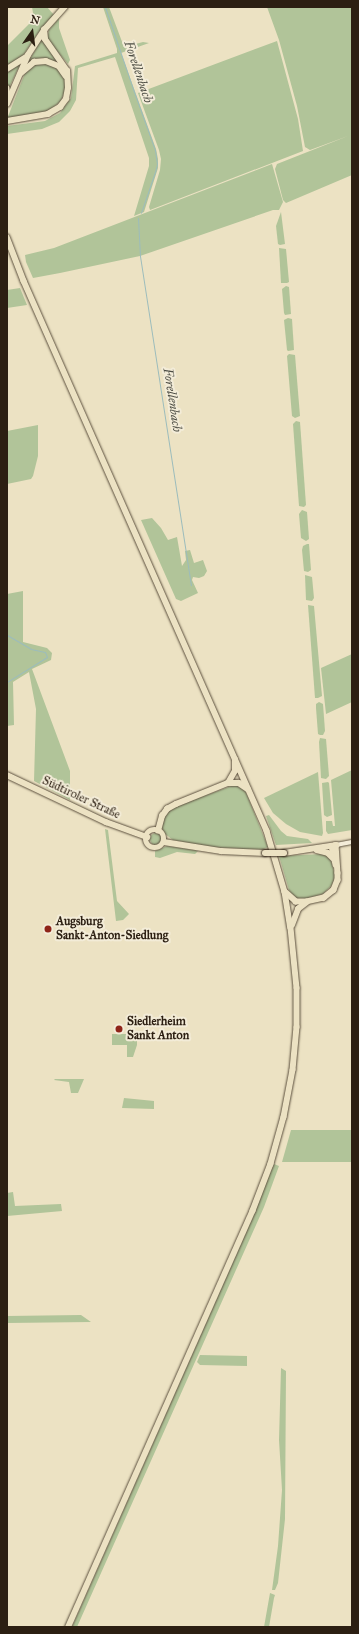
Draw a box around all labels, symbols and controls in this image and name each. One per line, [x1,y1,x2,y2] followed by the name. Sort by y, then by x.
[12,12,52,52] north arrow
[29,12,41,27] text: N
[120,39,156,105] water label: Forellenbach
[159,367,185,433] water label: Forellenbach
[40,774,122,822] street label: Südtiroler Straße
[56,915,168,943] place label: Augsburg Sankt-Anton-Siedlung
[43,924,53,934] marker: Augsburg Sankt-Anton-Siedlung
[127,1015,189,1043] place label: Siedlerheim Sankt Anton
[114,1024,124,1034] marker: Siedlerheim Sankt Anton

